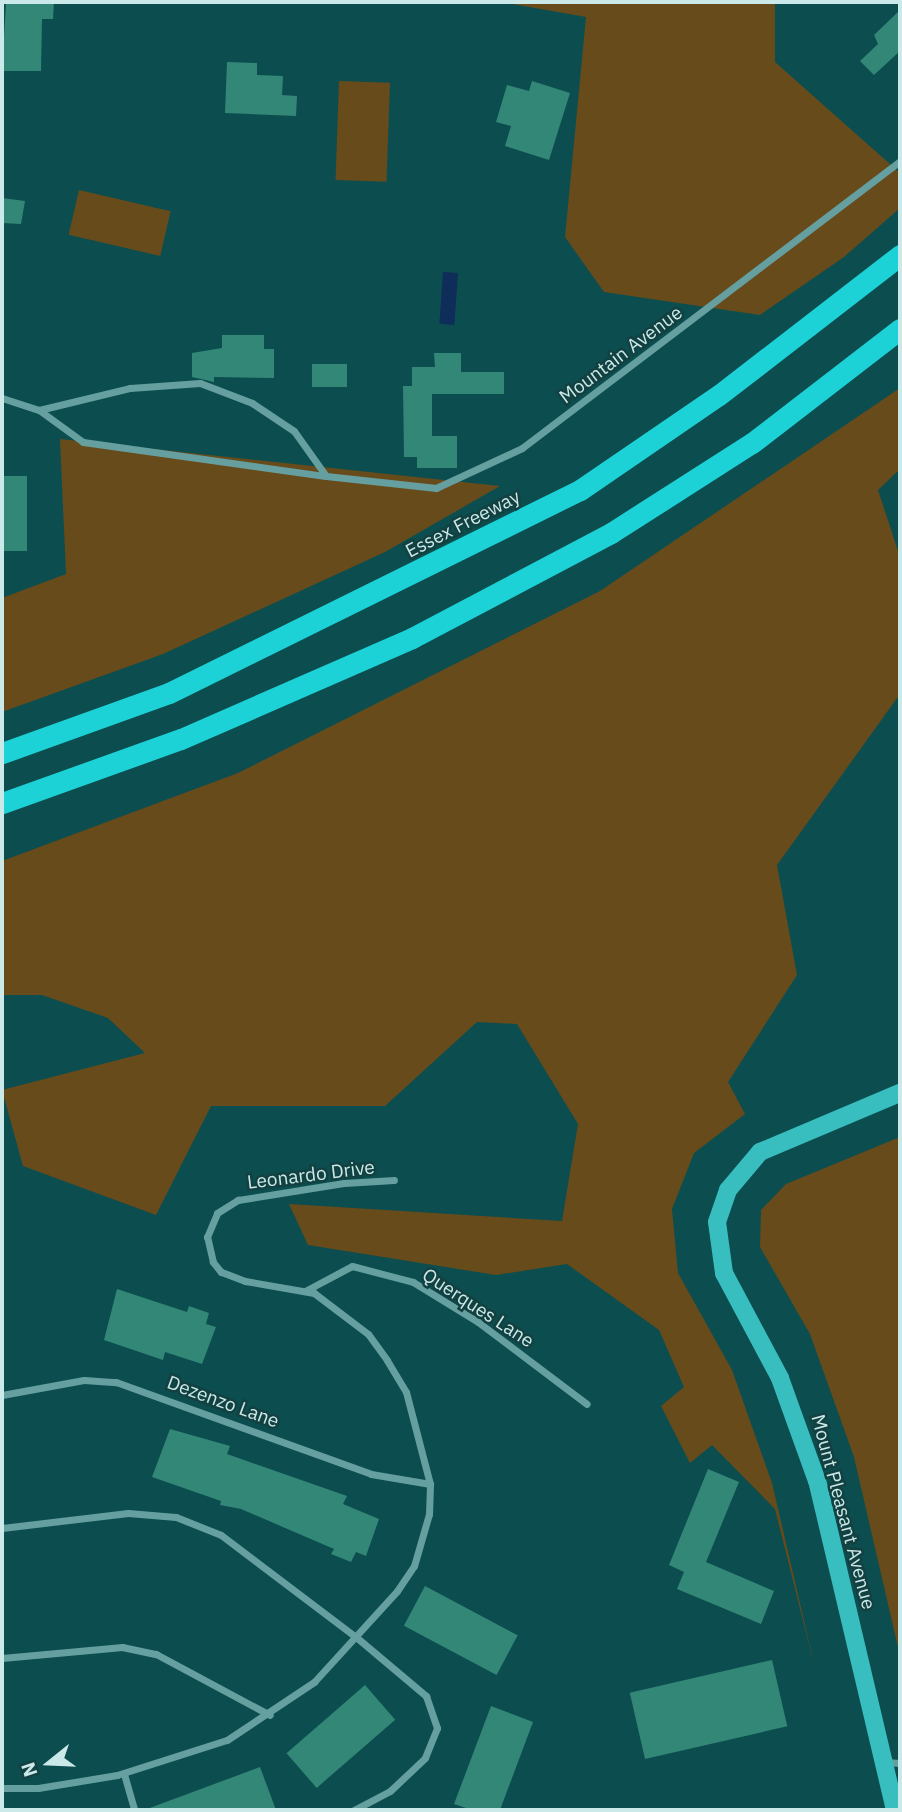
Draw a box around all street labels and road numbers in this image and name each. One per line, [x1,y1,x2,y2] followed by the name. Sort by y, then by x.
[555,301,687,409] street label: Mountain Avenue
[402,485,524,563] street label: Essex Freeway
[246,1156,376,1194] street label: Leonardo Drive
[418,1263,538,1353] street label: Querques Lane
[164,1371,282,1433] street label: Dezenzo Lane
[806,1412,880,1612] street label: Mount Pleasant Avenue

